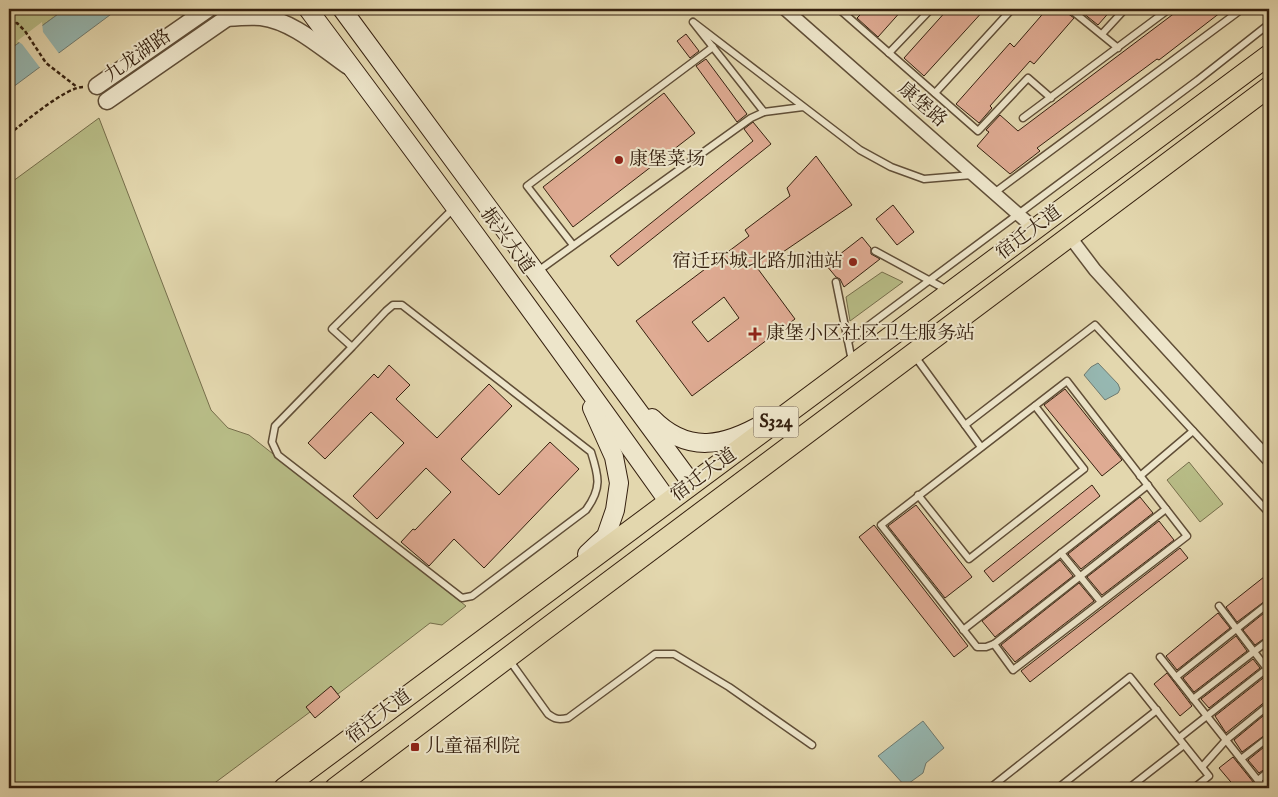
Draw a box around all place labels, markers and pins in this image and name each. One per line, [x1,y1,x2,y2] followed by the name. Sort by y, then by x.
[629,148,705,172] place label: 康堡菜场
[613,154,625,166] marker: 康堡菜场
[672,250,843,274] place label: 宿迁环城北路加油站
[847,256,859,268] marker: 宿迁环城北路加油站
[766,322,975,346] place label: 康堡小区社区卫生服务站
[748,327,762,341] marker: 康堡小区社区卫生服务站
[425,735,520,759] place label: 儿童福利院
[409,741,421,753] marker: 儿童福利院

